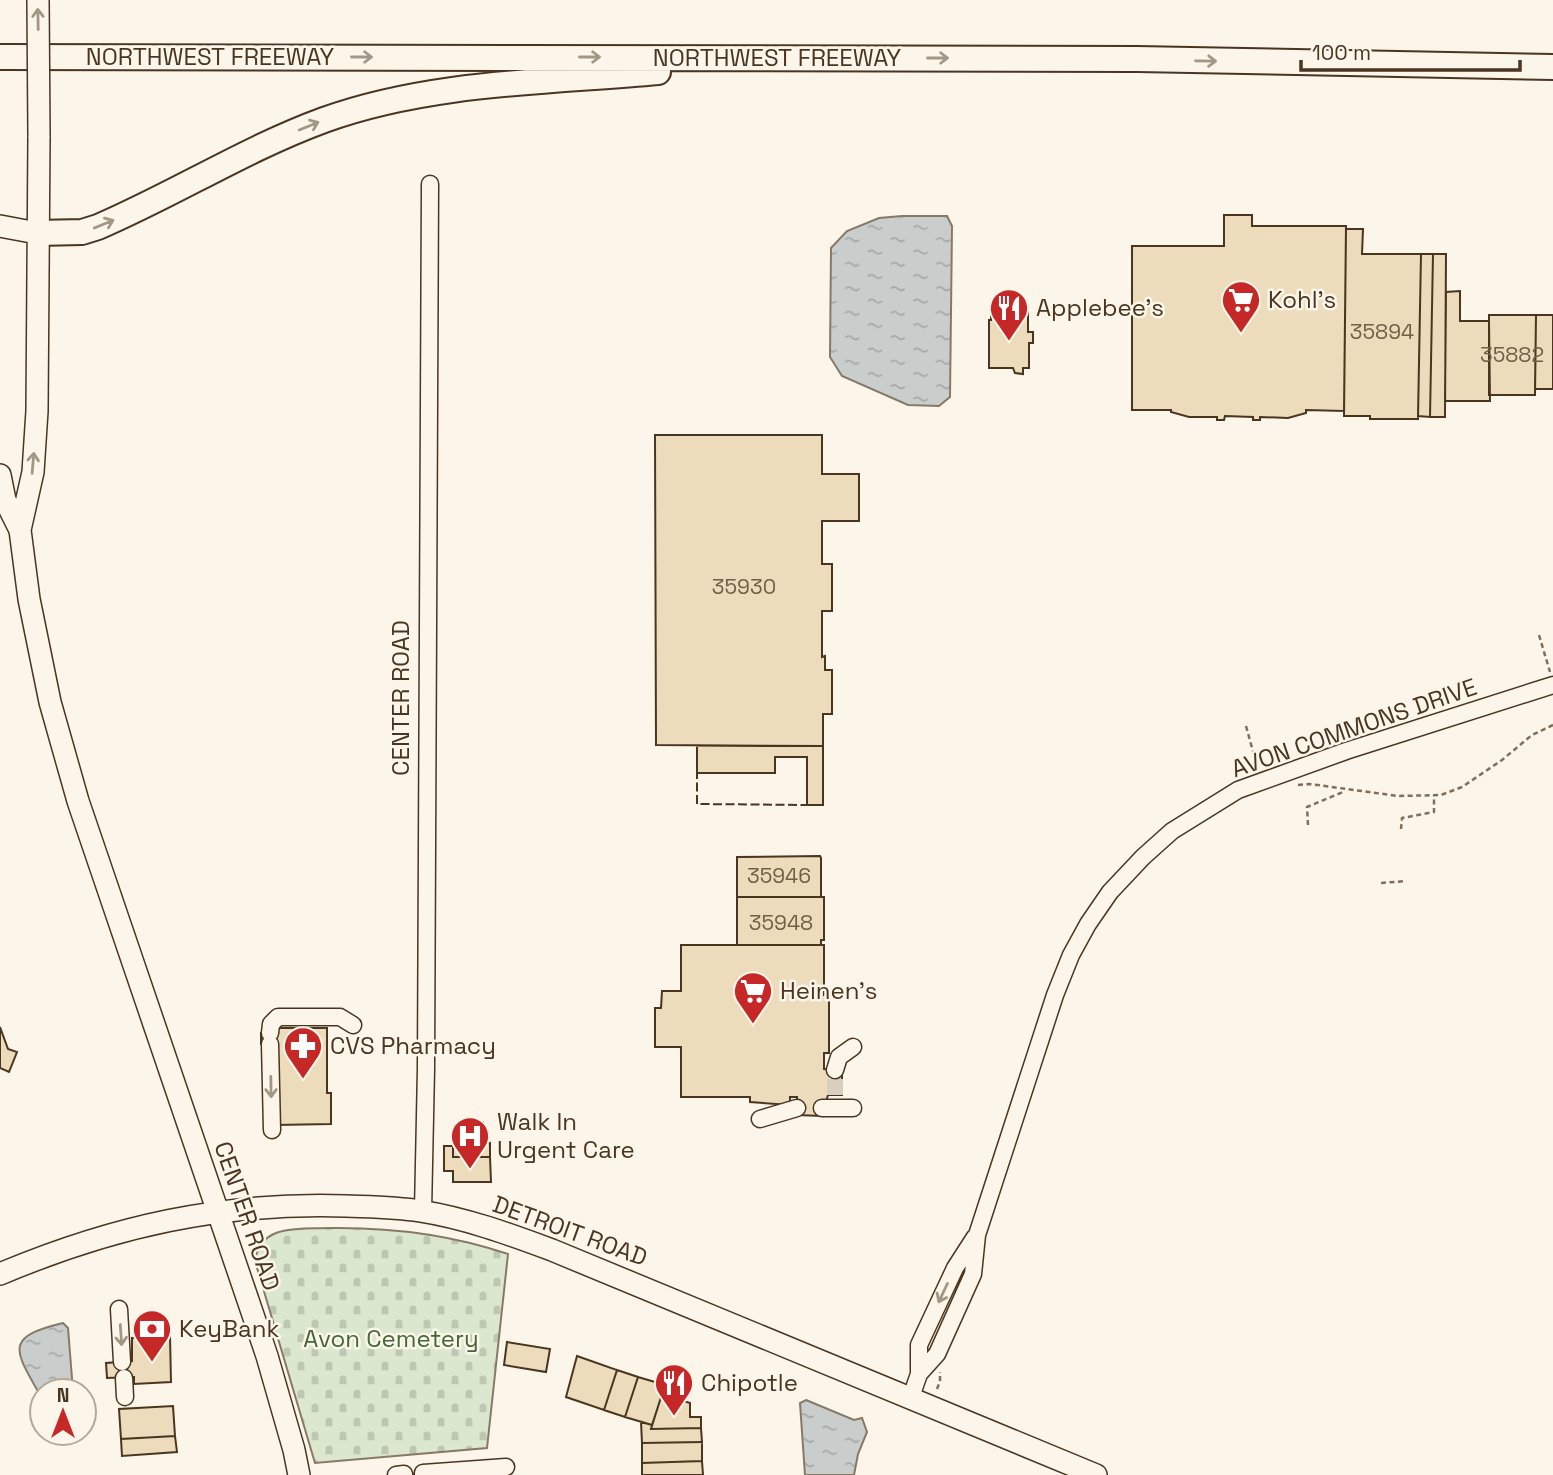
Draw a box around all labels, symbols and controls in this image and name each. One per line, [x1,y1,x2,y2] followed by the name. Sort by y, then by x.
[31,8,45,31] one-way arrow
[1301,28,1520,72] scale bar
[1312,39,1371,66] text: 100 m
[86,41,335,72] street label: NORTHWEST FREEWAY
[653,42,902,73] street label: NORTHWEST FREEWAY
[350,50,373,64] one-way arrow
[578,50,601,64] one-way arrow
[926,51,949,65] one-way arrow
[1194,54,1217,67] one-way arrow
[298,119,320,132] one-way arrow
[93,216,114,229] one-way arrow
[1220,279,1262,334] supermarket icon: Kohl's
[1268,284,1336,315] place label: Kohl's
[988,287,1030,342] restaurant icon: Applebee's
[1036,292,1164,323] place label: Applebee's
[1350,318,1414,345] house number: 35894
[1480,341,1544,368] house number: 35882
[27,453,40,475] one-way arrow
[712,573,776,600] house number: 35930
[385,620,416,776] street label: CENTER ROAD
[1227,671,1481,784] street label: AVON COMMONS DRIVE
[747,862,811,889] house number: 35946
[749,909,813,936] house number: 35948
[732,970,774,1025] supermarket icon: Heinen's
[780,975,877,1006] place label: Heinen's
[282,1025,324,1080] pharmacy icon: CVS Pharmacy
[330,1030,496,1061] place label: CVS Pharmacy
[264,1075,278,1098] one-way arrow
[497,1106,635,1165] place label: Walk In Urgent Care
[449,1115,491,1170] hospital icon: Walk In Urgent Care
[207,1137,287,1295] street label: CENTER ROAD
[489,1188,652,1273] street label: DETROIT ROAD
[936,1282,949,1304] one-way arrow
[131,1308,173,1363] bank icon: KeyBank
[179,1313,279,1344] place label: KeyBank
[115,1323,128,1346] one-way arrow
[303,1323,479,1354] park label: Avon Cemetery
[653,1362,695,1417] restaurant icon: Chipotle
[701,1367,798,1398] place label: Chipotle
[28,1377,98,1447] north arrow
[57,1383,69,1408] text: N

